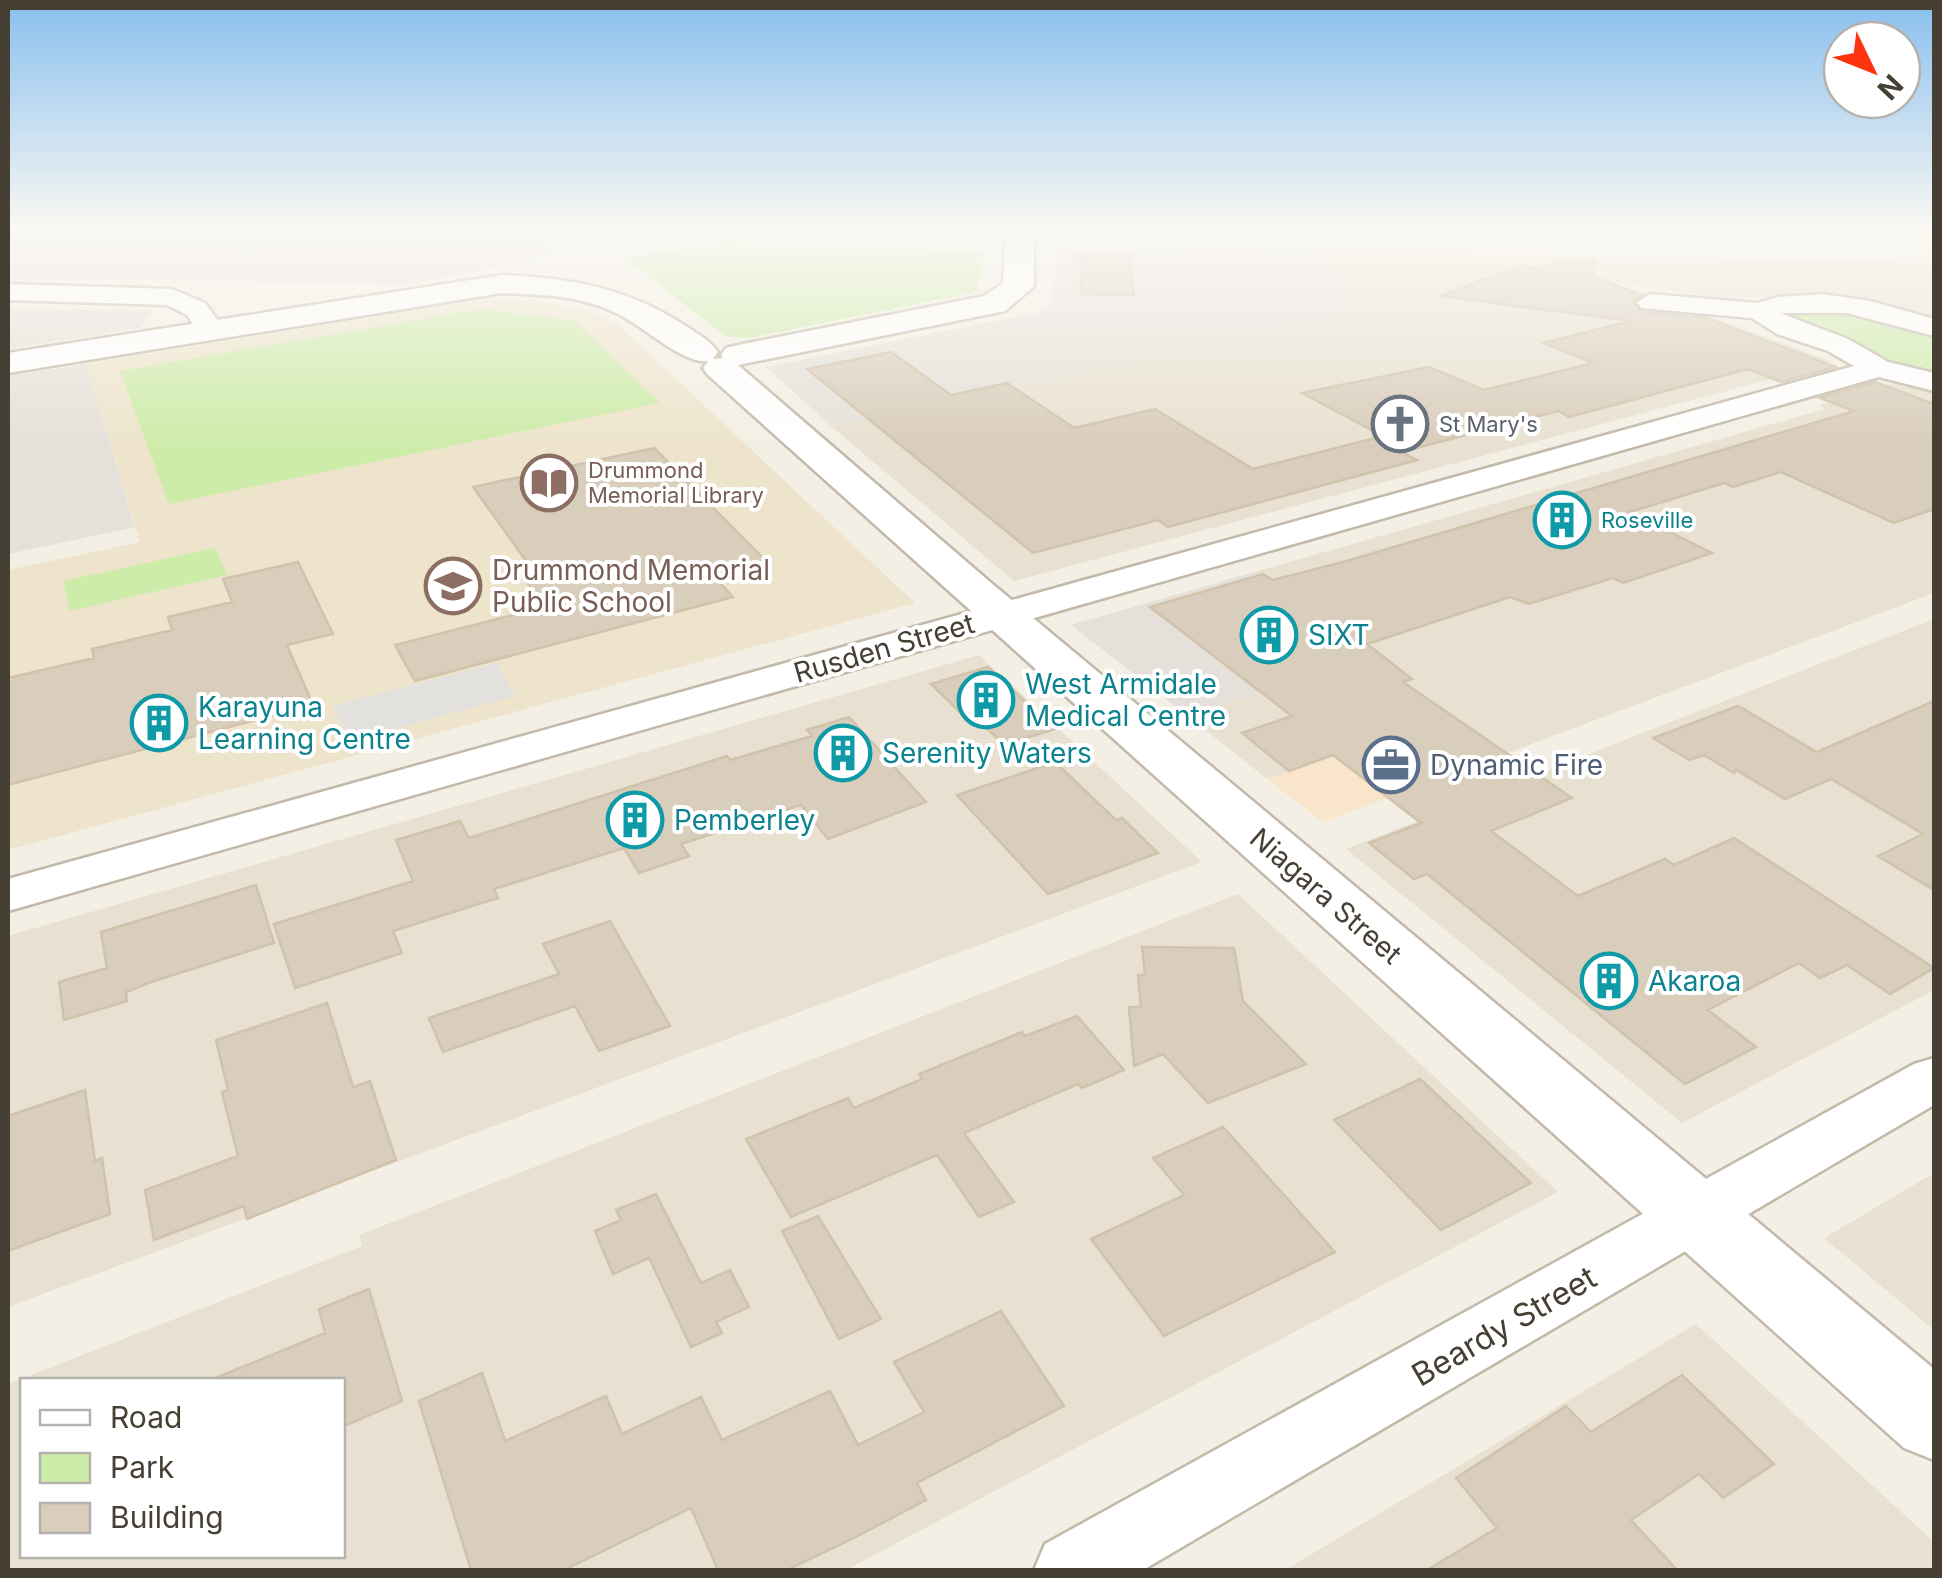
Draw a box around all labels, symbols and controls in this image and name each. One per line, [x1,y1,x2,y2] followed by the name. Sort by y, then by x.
[1822,20,1922,120] north arrow
[1871,68,1910,106] text: N
[1370,394,1430,454] church icon: St Mary's
[1439,411,1538,437] place label: St Mary's
[519,453,579,513] library icon: Drummond Memorial Library
[588,457,764,508] place label: Drummond Memorial Library
[1532,490,1592,550] building icon: Roseville
[1601,507,1693,533] place label: Roseville
[492,553,770,619] place label: Drummond Memorial Public School
[423,556,483,616] school or university icon: Drummond Memorial Public School
[1239,605,1299,665] building icon: SIXT
[790,606,978,690] street label: Rusden Street
[1308,618,1370,652] place label: SIXT
[1025,667,1226,733] place label: West Armidale Medical Centre
[956,670,1016,730] building icon: West Armidale Medical Centre
[198,690,411,756] place label: Karayuna Learning Centre
[129,693,189,753] building icon: Karayuna Learning Centre
[813,723,873,783] building icon: Serenity Waters
[1361,735,1421,795] office icon: Dynamic Fire
[882,736,1092,770] place label: Serenity Waters
[1430,748,1603,782] place label: Dynamic Fire
[605,790,665,850] building icon: Pemberley
[674,803,815,837] place label: Pemberley
[1243,821,1409,971] street label: Niagara Street
[1579,951,1639,1011] building icon: Akaroa
[1648,964,1741,998] place label: Akaroa
[1405,1258,1603,1394] street label: Beardy Street
[20,1378,345,1558] legend
[110,1399,182,1435] text: Road
[110,1449,175,1485] text: Park
[110,1499,224,1535] text: Building

